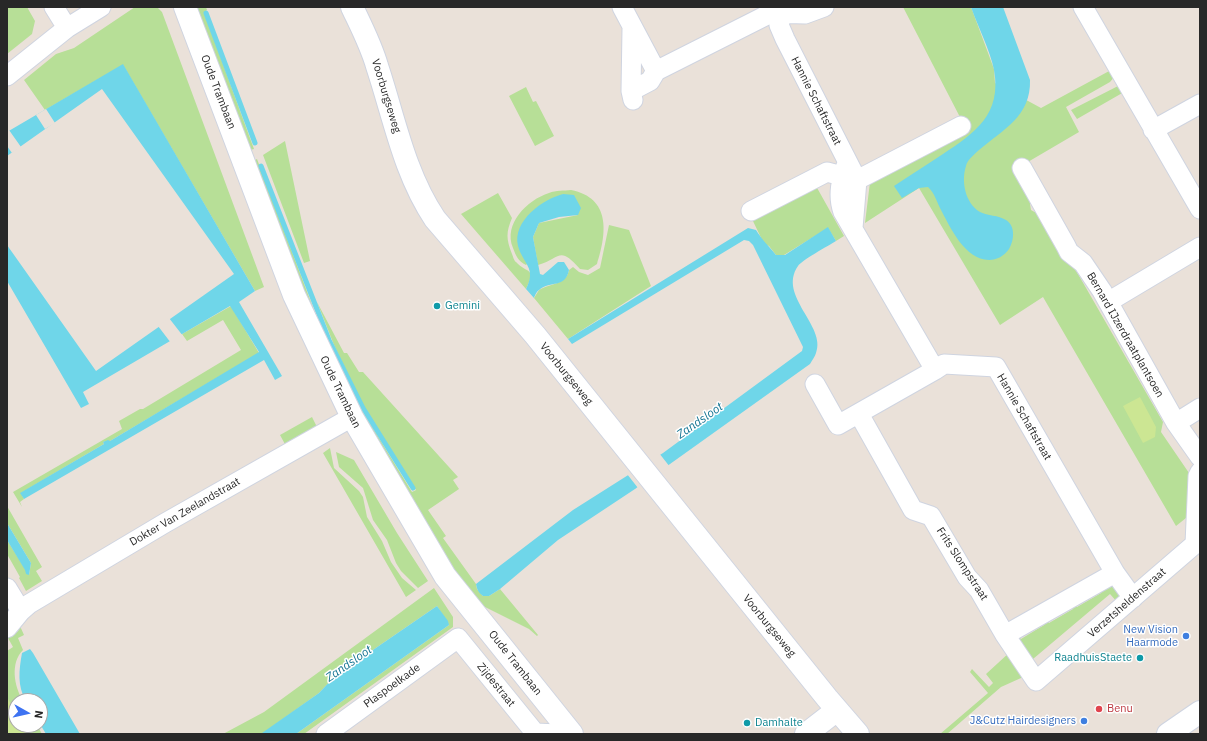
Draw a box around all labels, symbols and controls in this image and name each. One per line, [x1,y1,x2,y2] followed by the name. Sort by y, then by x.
[198,53,238,131] street label: Oude Trambaan
[788,54,844,148] street label: Hannie Schaftstraat
[369,57,403,135] street label: Voorburgseweg
[1084,270,1166,400] street label: Bernard IJzerdraatplantsoen
[445,299,480,313] place label: Gemini
[432,301,442,311] marker: Gemini
[537,340,595,408] street label: Voorburgseweg
[317,354,363,430] street label: Oude Trambaan
[994,371,1054,463] street label: Hannie Schaftstraat
[674,400,726,442] water label: Zandsloot
[127,475,243,549] street label: Dokter Van Zeelandstraat
[933,525,991,603] street label: Frits Slompstraat
[1085,565,1169,641] street label: Verzetsheldenstraat
[740,592,798,660] street label: Voorburgseweg
[1123,623,1178,649] place label: New Vision Haarmode
[486,628,544,698] street label: Oude Trambaan
[1181,631,1191,641] marker: New Vision Haarmode
[323,643,375,685] water label: Zandsloot
[1054,651,1132,665] place label: RaadhuisStaete
[1135,653,1145,663] marker: RaadhuisStaete
[474,660,518,710] street label: Zijdestraat
[361,661,423,711] street label: Plaspoelkade
[8,693,48,733] north arrow
[1107,702,1133,716] place label: Benu
[1094,704,1104,714] marker: Benu
[31,710,46,719] text: N
[970,714,1076,728] place label: J&Cutz Hairdesigners
[755,716,803,730] place label: Damhalte
[1079,716,1089,726] marker: J&Cutz Hairdesigners
[742,718,752,728] marker: Damhalte

